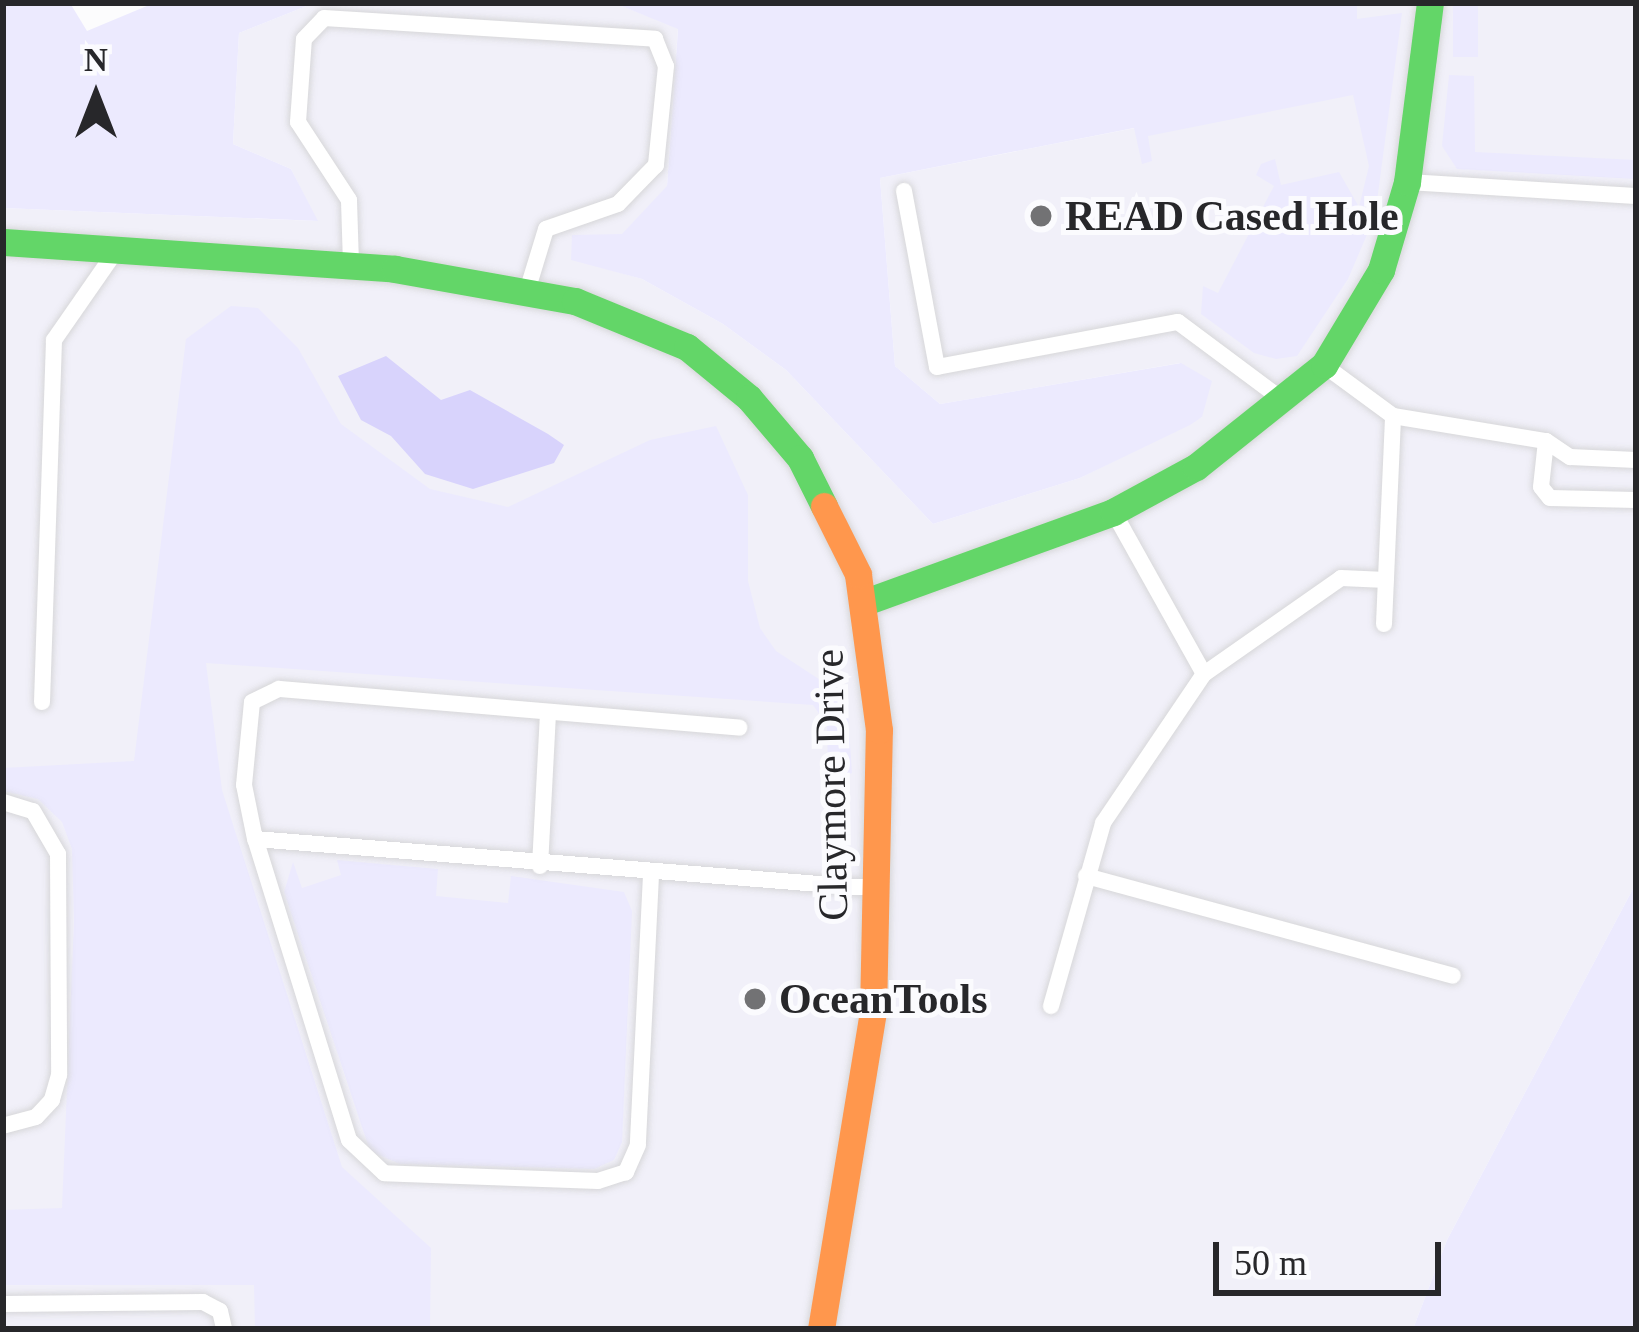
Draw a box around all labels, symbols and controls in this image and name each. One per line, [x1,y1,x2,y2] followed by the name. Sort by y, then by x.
[36,36,156,156] north arrow
[84,42,108,78] text: N
[1065,191,1399,241] place label: READ Cased Hole
[1028,203,1054,229] marker: READ Cased Hole
[803,649,859,921] street label: Claymore Drive
[779,974,987,1024] place label: OceanTools
[742,986,768,1012] marker: OceanTools
[1219,1218,1447,1292] scale bar
[1234,1243,1307,1283] text: 50 m

